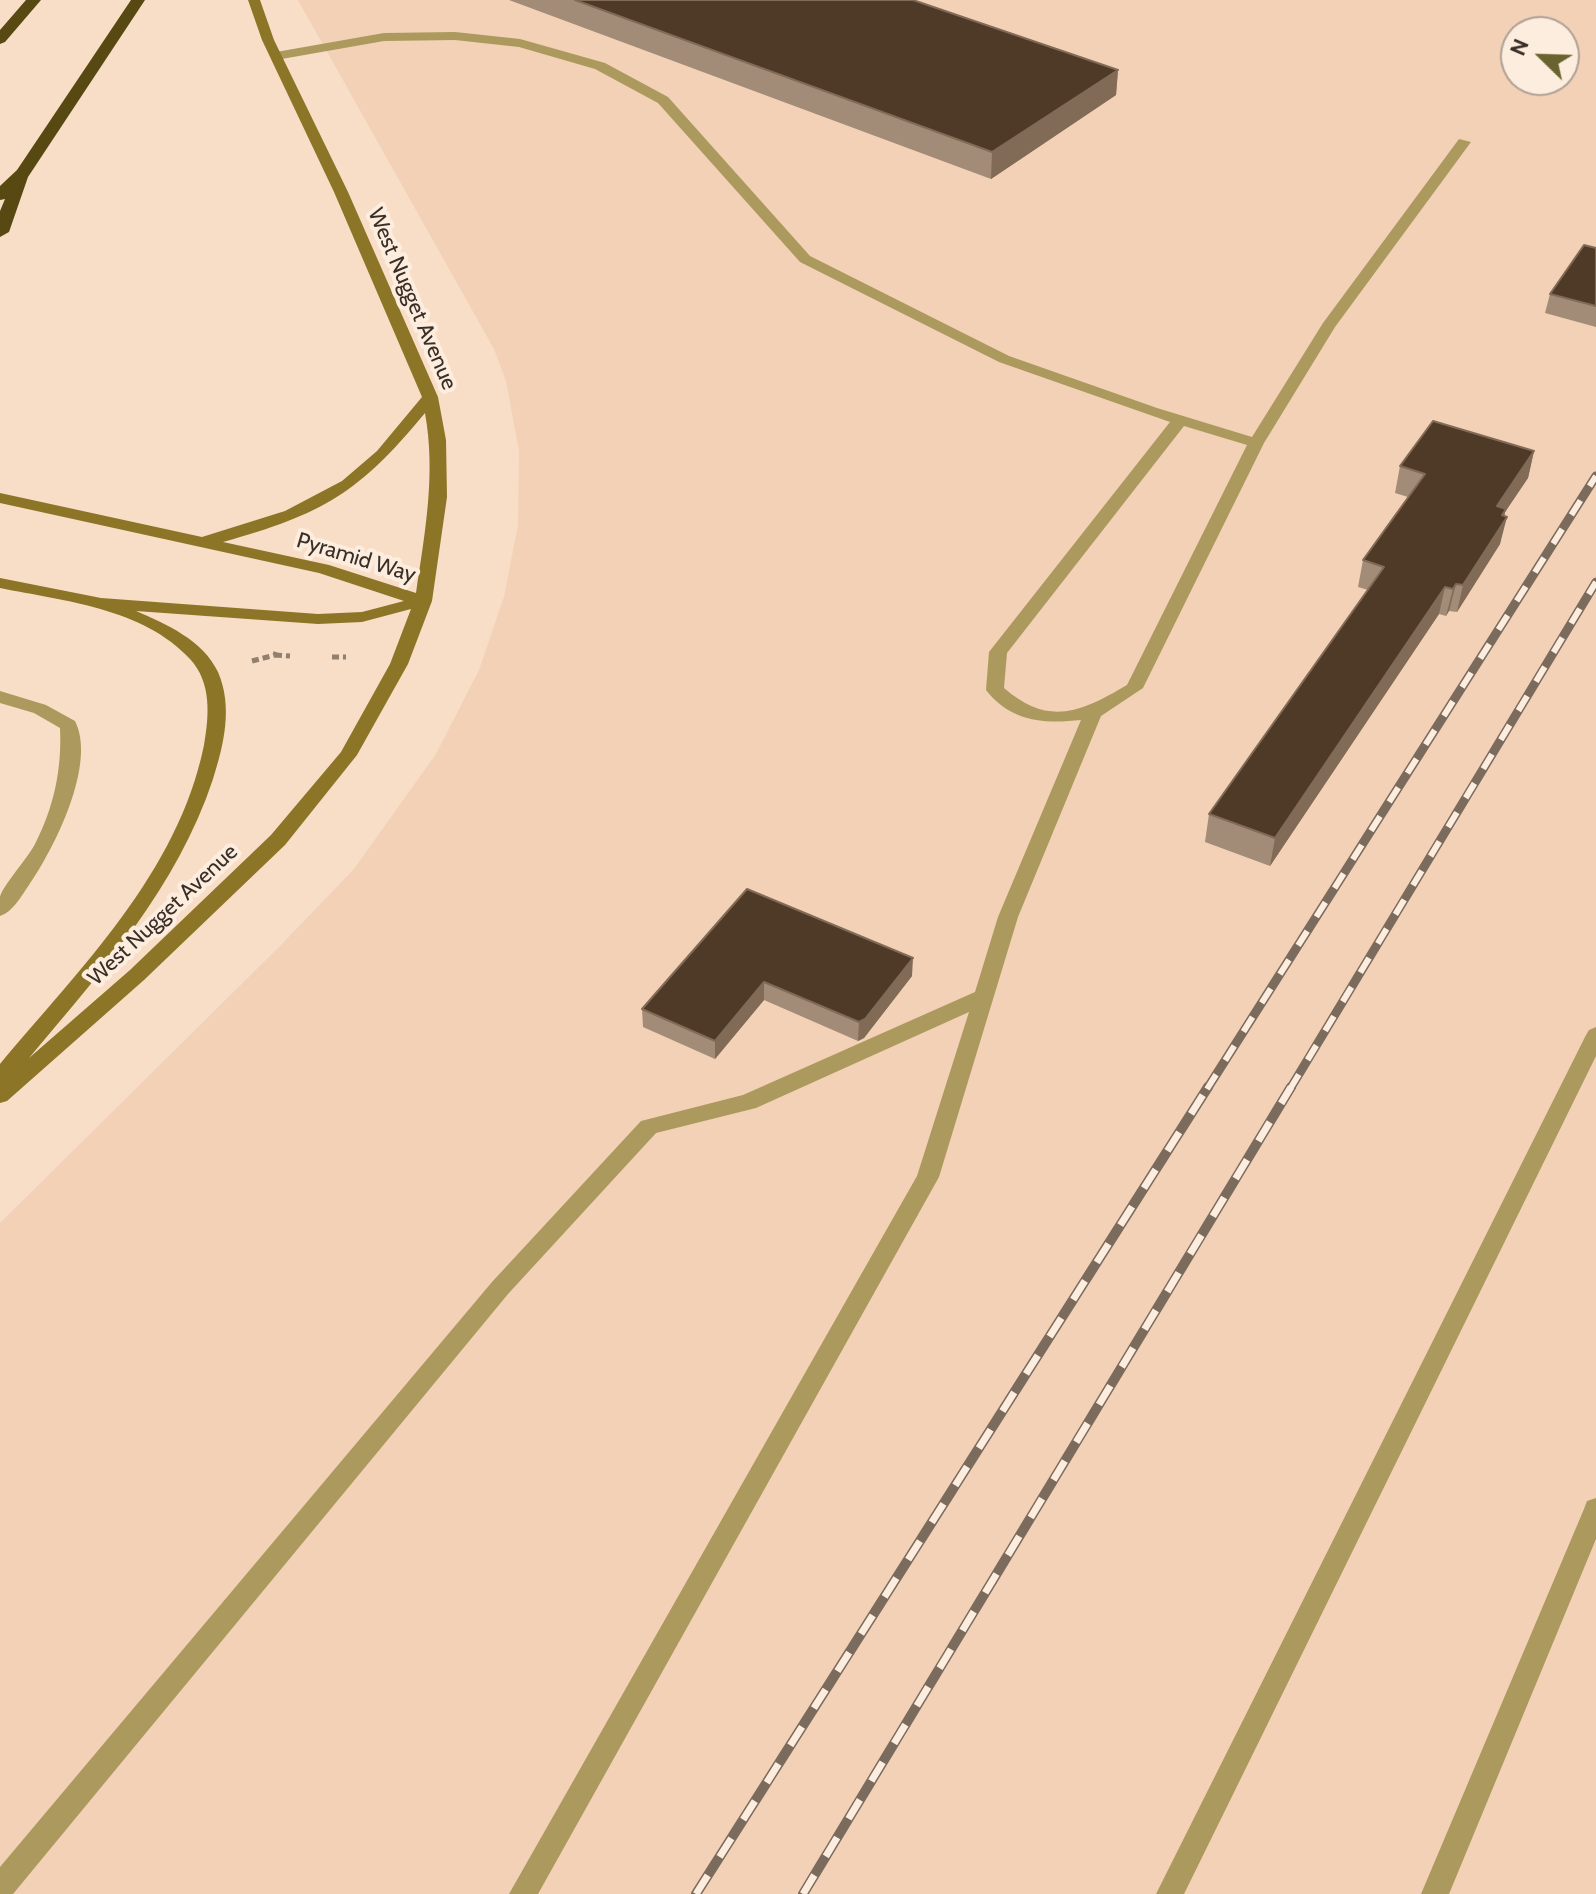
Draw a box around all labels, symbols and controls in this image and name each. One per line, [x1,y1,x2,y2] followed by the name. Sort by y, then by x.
[1500,16,1580,96] north arrow
[1504,35,1535,60] text: N
[362,204,462,394] street label: West Nugget Avenue
[293,527,419,589] street label: Pyramid Way
[83,839,243,991] street label: West Nugget Avenue

